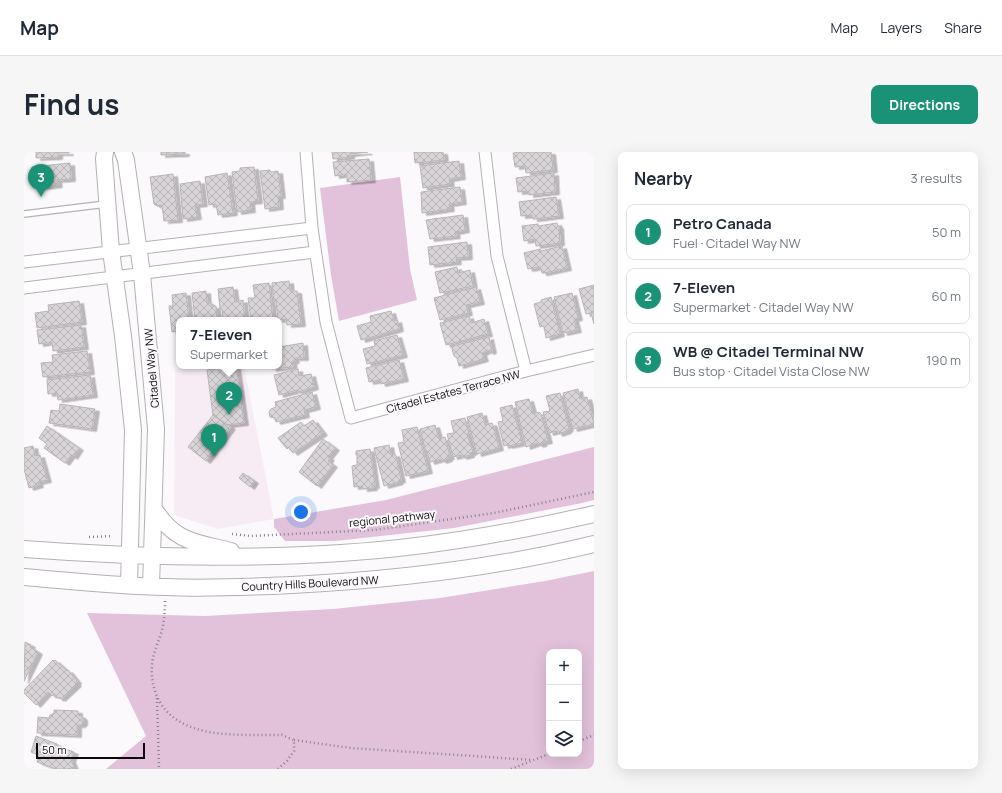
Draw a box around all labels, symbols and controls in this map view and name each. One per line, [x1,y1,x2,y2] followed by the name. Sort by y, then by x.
[20,15,59,41] text: Map
[830,18,858,37] text: Map
[880,18,922,37] text: Layers
[944,18,982,37] text: Share
[24,85,119,123] text: Find us
[871,85,978,124] button: Directions
[28,164,54,197] pin: 3
[634,167,692,190] text: Nearby
[910,169,962,187] text: 3 results
[673,213,772,234] text: Petro Canada
[645,223,651,241] text: 1
[932,223,961,241] text: 50 m
[673,234,801,252] text: Fuel · Citadel Way NW
[673,277,735,298] text: 7-Eleven
[644,287,652,305] text: 2
[931,287,961,305] text: 60 m
[673,298,854,316] text: Supermarket · Citadel Way NW
[176,317,282,369] popup
[190,324,252,345] text: 7-Eleven
[140,327,162,409] street label: Citadel Way NW
[673,341,864,362] text: WB @ Citadel Terminal NW
[190,345,268,363] text: Supermarket
[644,351,652,369] text: 3
[926,351,961,369] text: 190 m
[673,362,870,380] text: Bus stop · Citadel Vista Close NW
[384,366,522,416] street label: Citadel Estates Terrace NW
[216,382,242,415] pin: 2
[201,424,227,457] pin: 1
[291,502,311,522] your location
[348,506,436,530] street label: regional pathway
[241,572,380,594] street label: Country Hills Boulevard NW
[546,649,582,757] map controls
[546,649,582,685] button: +
[546,685,582,721] button: −
[546,721,582,757] button: layers
[36,741,145,760] scale bar
[42,742,67,757] text: 50 m

